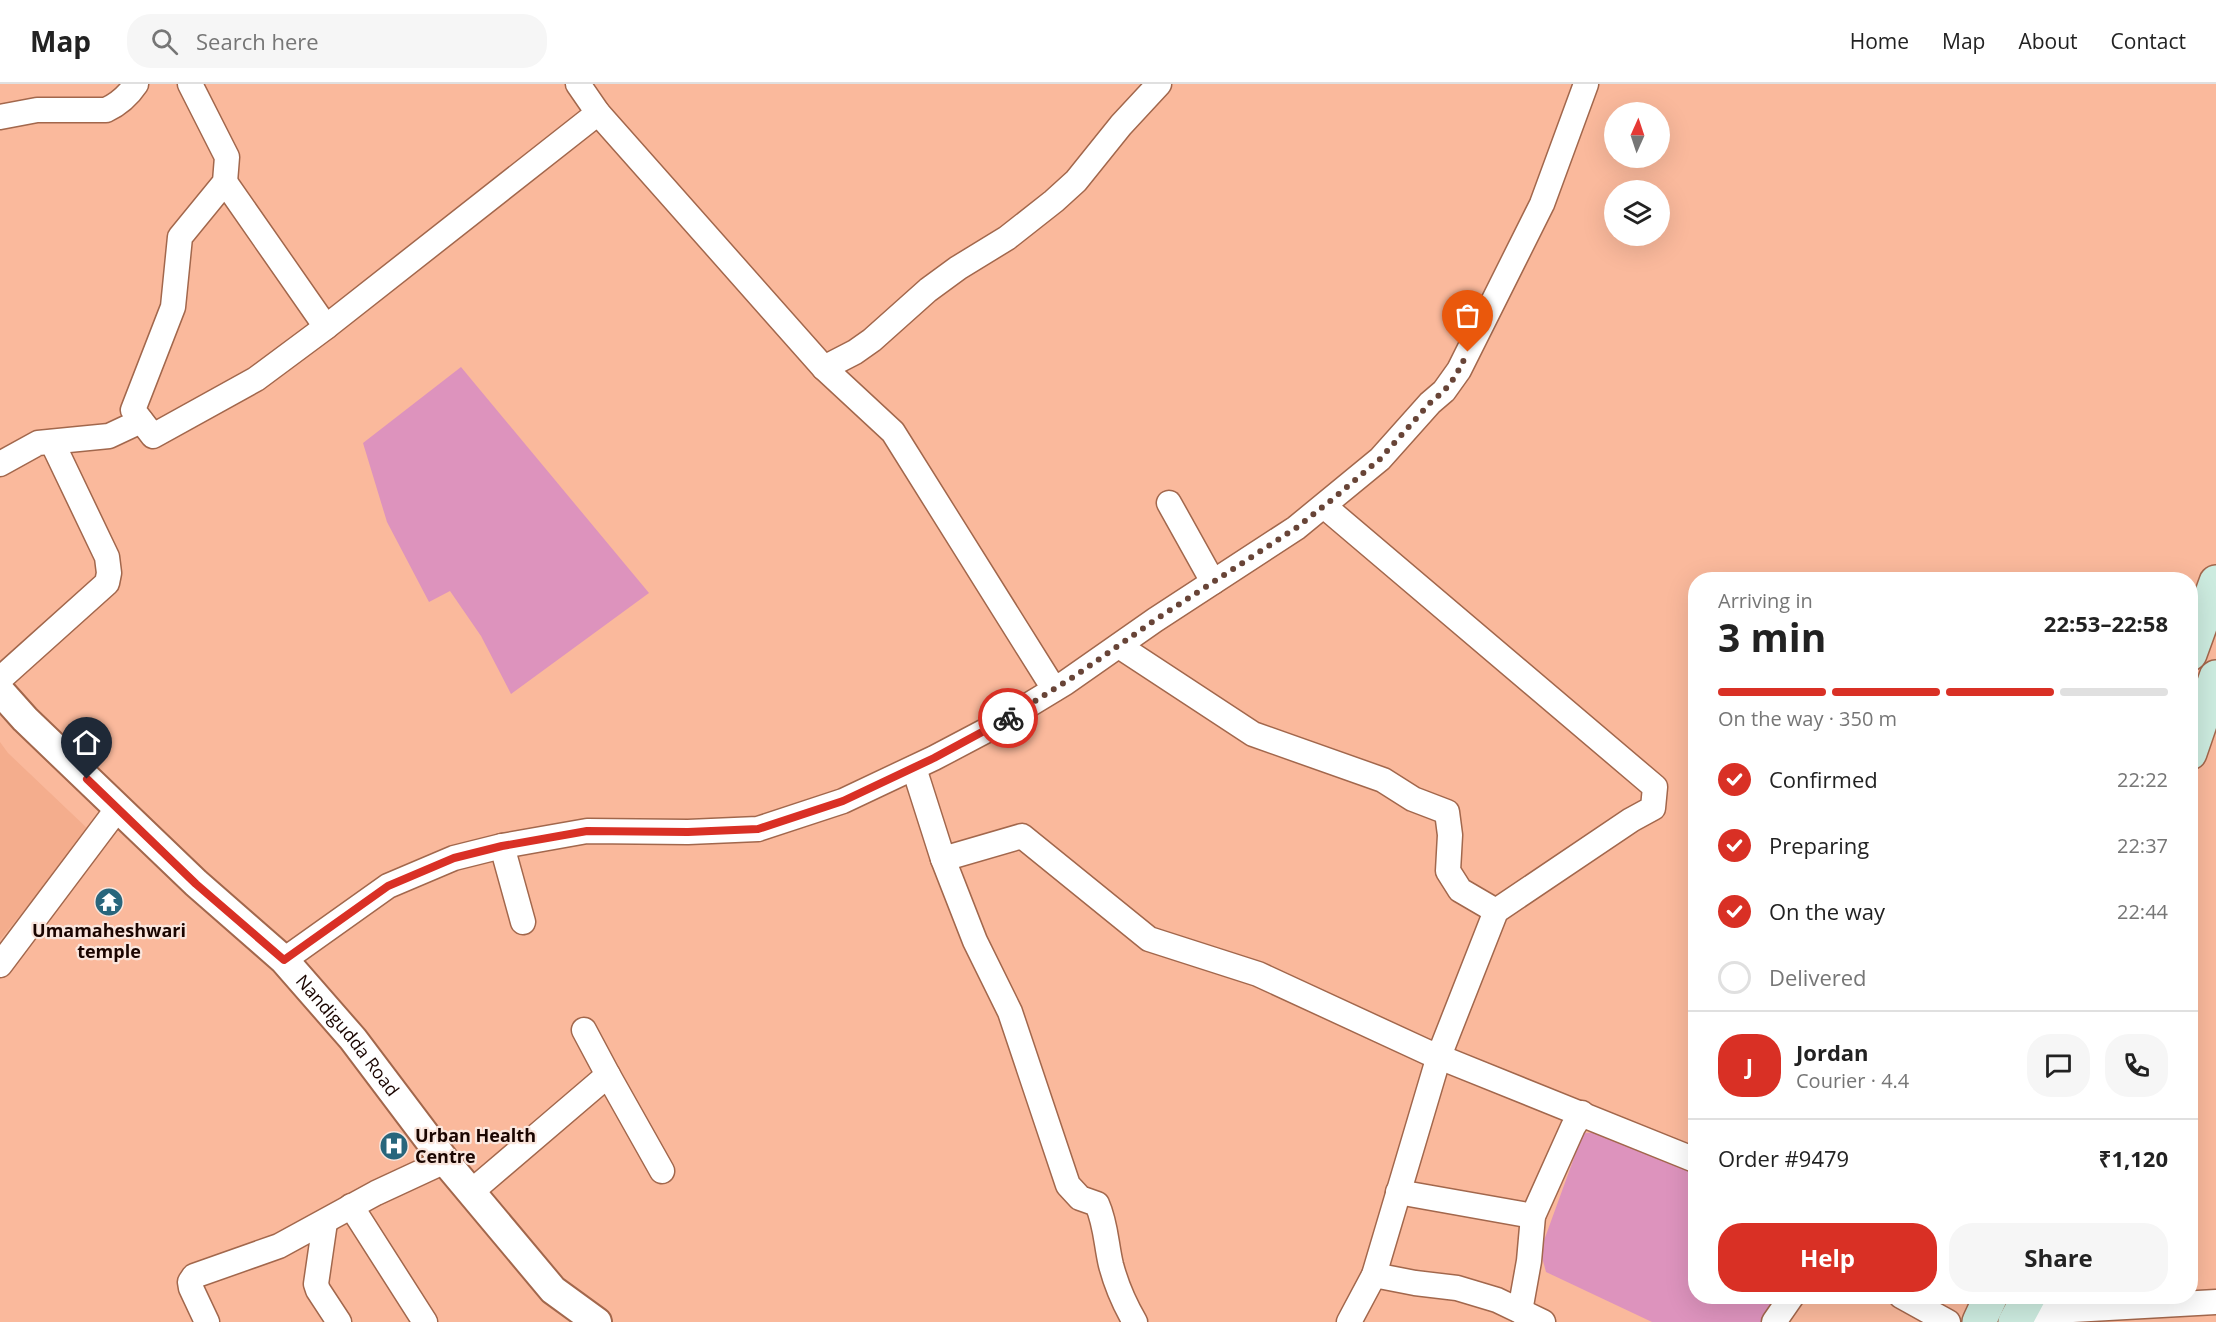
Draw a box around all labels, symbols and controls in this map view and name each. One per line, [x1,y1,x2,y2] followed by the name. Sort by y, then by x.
[127,14,547,68] search box
[30,22,91,60] text: Map
[148,25,181,58] icon: search
[196,26,319,56] text: Search here
[1850,27,1909,55] text: Home
[1942,27,1985,55] text: Map
[2018,27,2078,55] text: About
[2111,27,2186,55] text: Contact
[1604,102,1670,168] north arrow
[1604,102,1670,246] map controls
[1604,180,1670,246] button: layers
[1442,290,1493,352] pin
[1451,299,1484,332] icon: bag
[1718,587,1813,614] text: Arriving in
[2044,608,2168,638] text: 22:53–22:58
[1718,610,1826,663] text: 3 min
[978,688,1038,748] courier
[992,702,1025,735] icon: bike
[1718,705,1897,732] text: On the way · 350 m
[61,717,112,779] pin
[70,726,103,759] icon: home
[1718,763,1751,796] icon: check
[1769,764,1878,794] text: Confirmed
[2117,766,2168,793] text: 22:22
[1718,829,1751,862] icon: check
[1769,830,1869,860] text: Preparing
[2117,832,2168,859] text: 22:37
[93,886,125,918] temple icon: Umamaheshwari temple
[1718,895,1751,928] icon: check
[1769,896,1885,926] text: On the way
[2117,898,2168,925] text: 22:44
[32,918,186,963] place label: Umamaheshwari temple
[1769,962,1867,992] text: Delivered
[291,969,405,1101] street label: Nandigudda Road
[2027,1034,2090,1097] button: chat
[2105,1034,2168,1097] button: phone
[1796,1037,1869,1067] text: Jordan
[1746,1050,1753,1080] text: J
[1796,1067,1909,1094] text: Courier · 4.4
[415,1123,536,1168] place label: Urban Health Centre
[378,1130,410,1162] hospital icon: Urban Health Centre
[1718,1143,1849,1173] text: Order #9479
[2099,1143,2168,1173] text: ₹1,120
[1718,1223,1937,1292] button: Help
[1949,1223,2168,1292] button: Share

